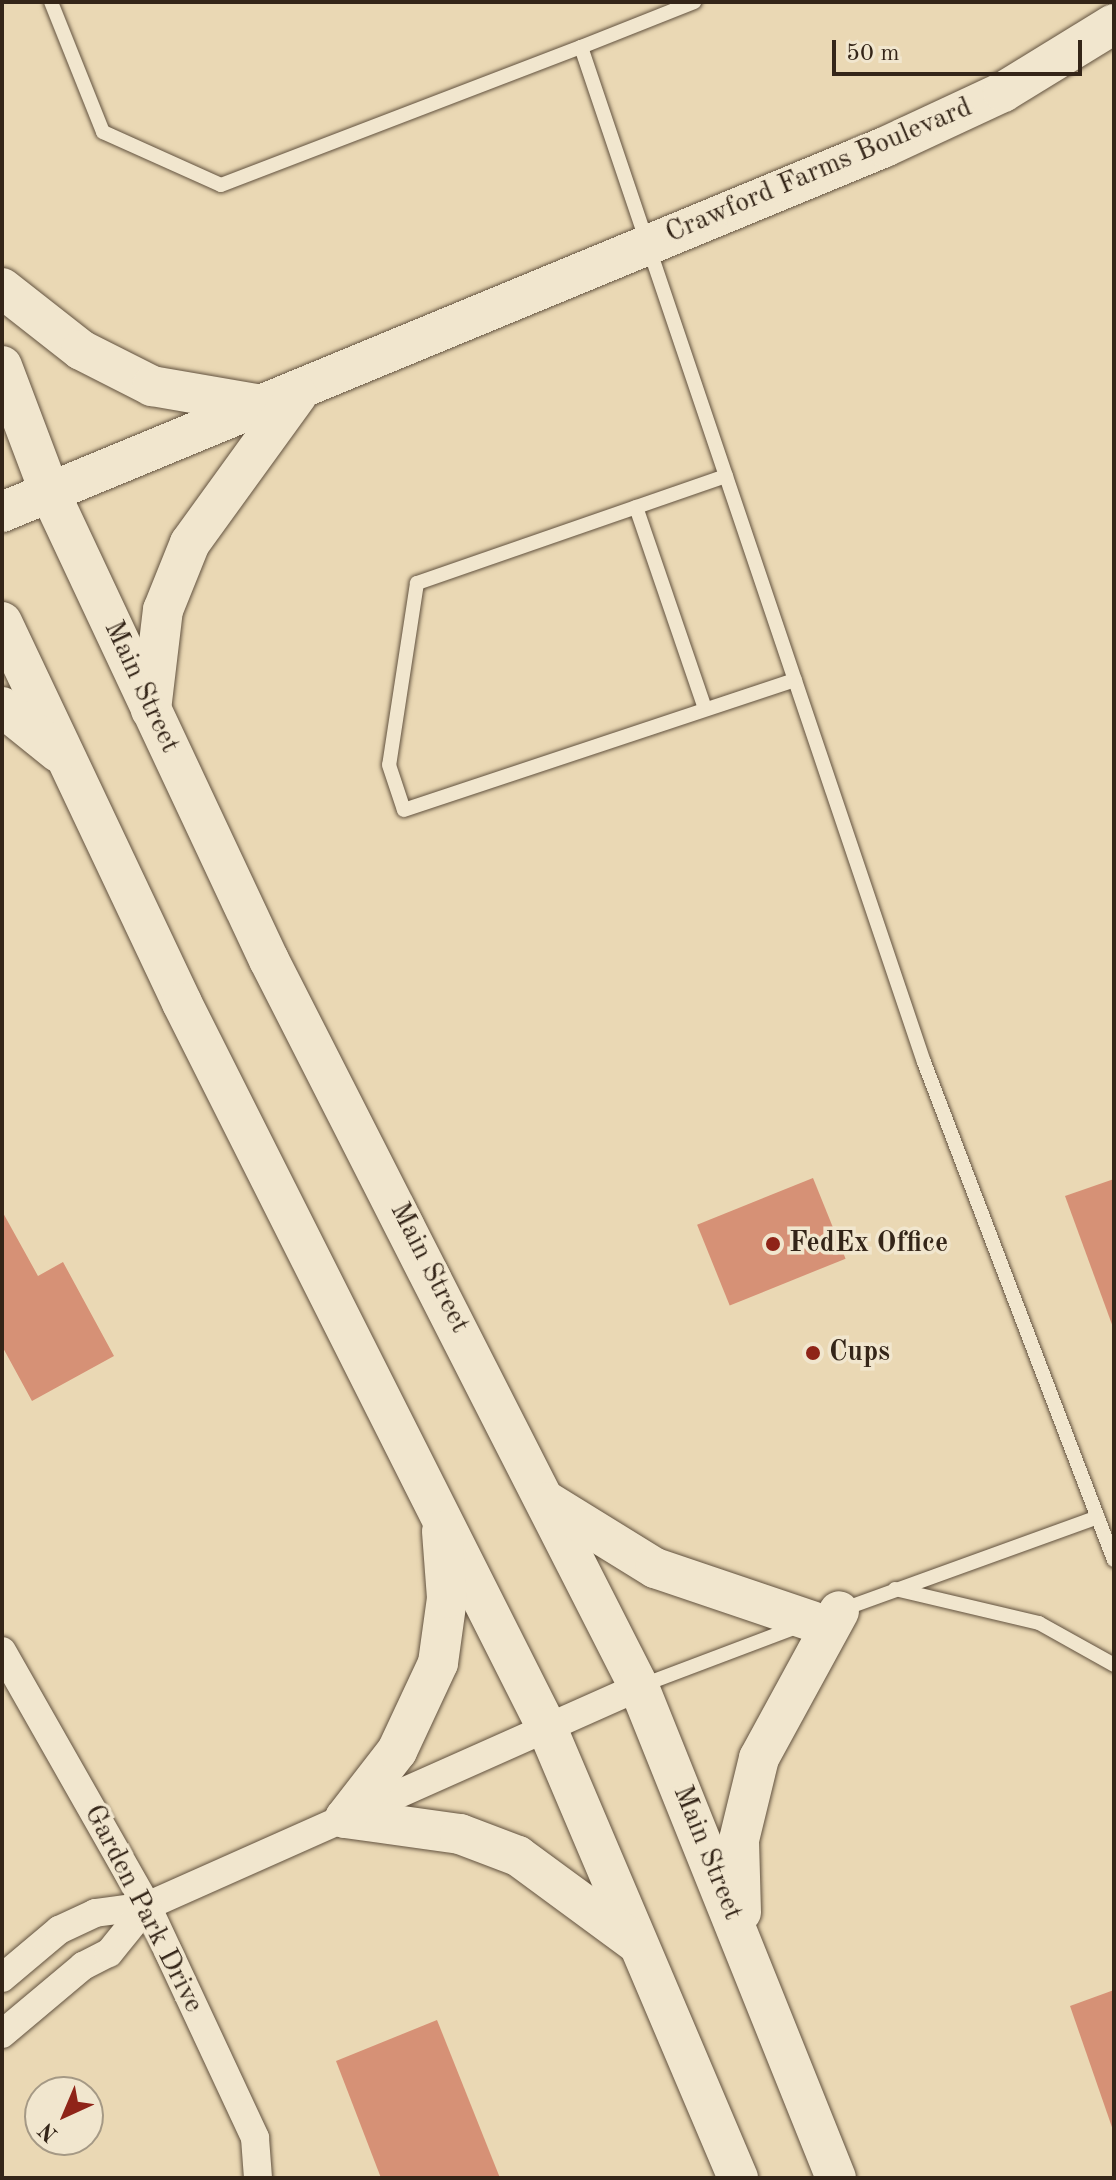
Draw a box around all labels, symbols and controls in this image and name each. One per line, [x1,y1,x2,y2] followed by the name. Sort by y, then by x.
[836,24,1086,74] scale bar
[846,42,900,66] text: 50 m
[661,91,977,251] street label: Crawford Farms Boulevard
[96,616,186,758] street label: Main Street
[382,1197,476,1339] street label: Main Street
[789,1227,948,1261] place label: FedEx Office
[764,1235,782,1253] marker: FedEx Office
[829,1336,890,1370] place label: Cups
[804,1344,822,1362] marker: Cups
[665,1781,749,1925] street label: Main Street
[76,1799,210,2019] street label: Garden Park Drive
[24,2076,104,2156] north arrow
[35,2118,62,2146] text: N

